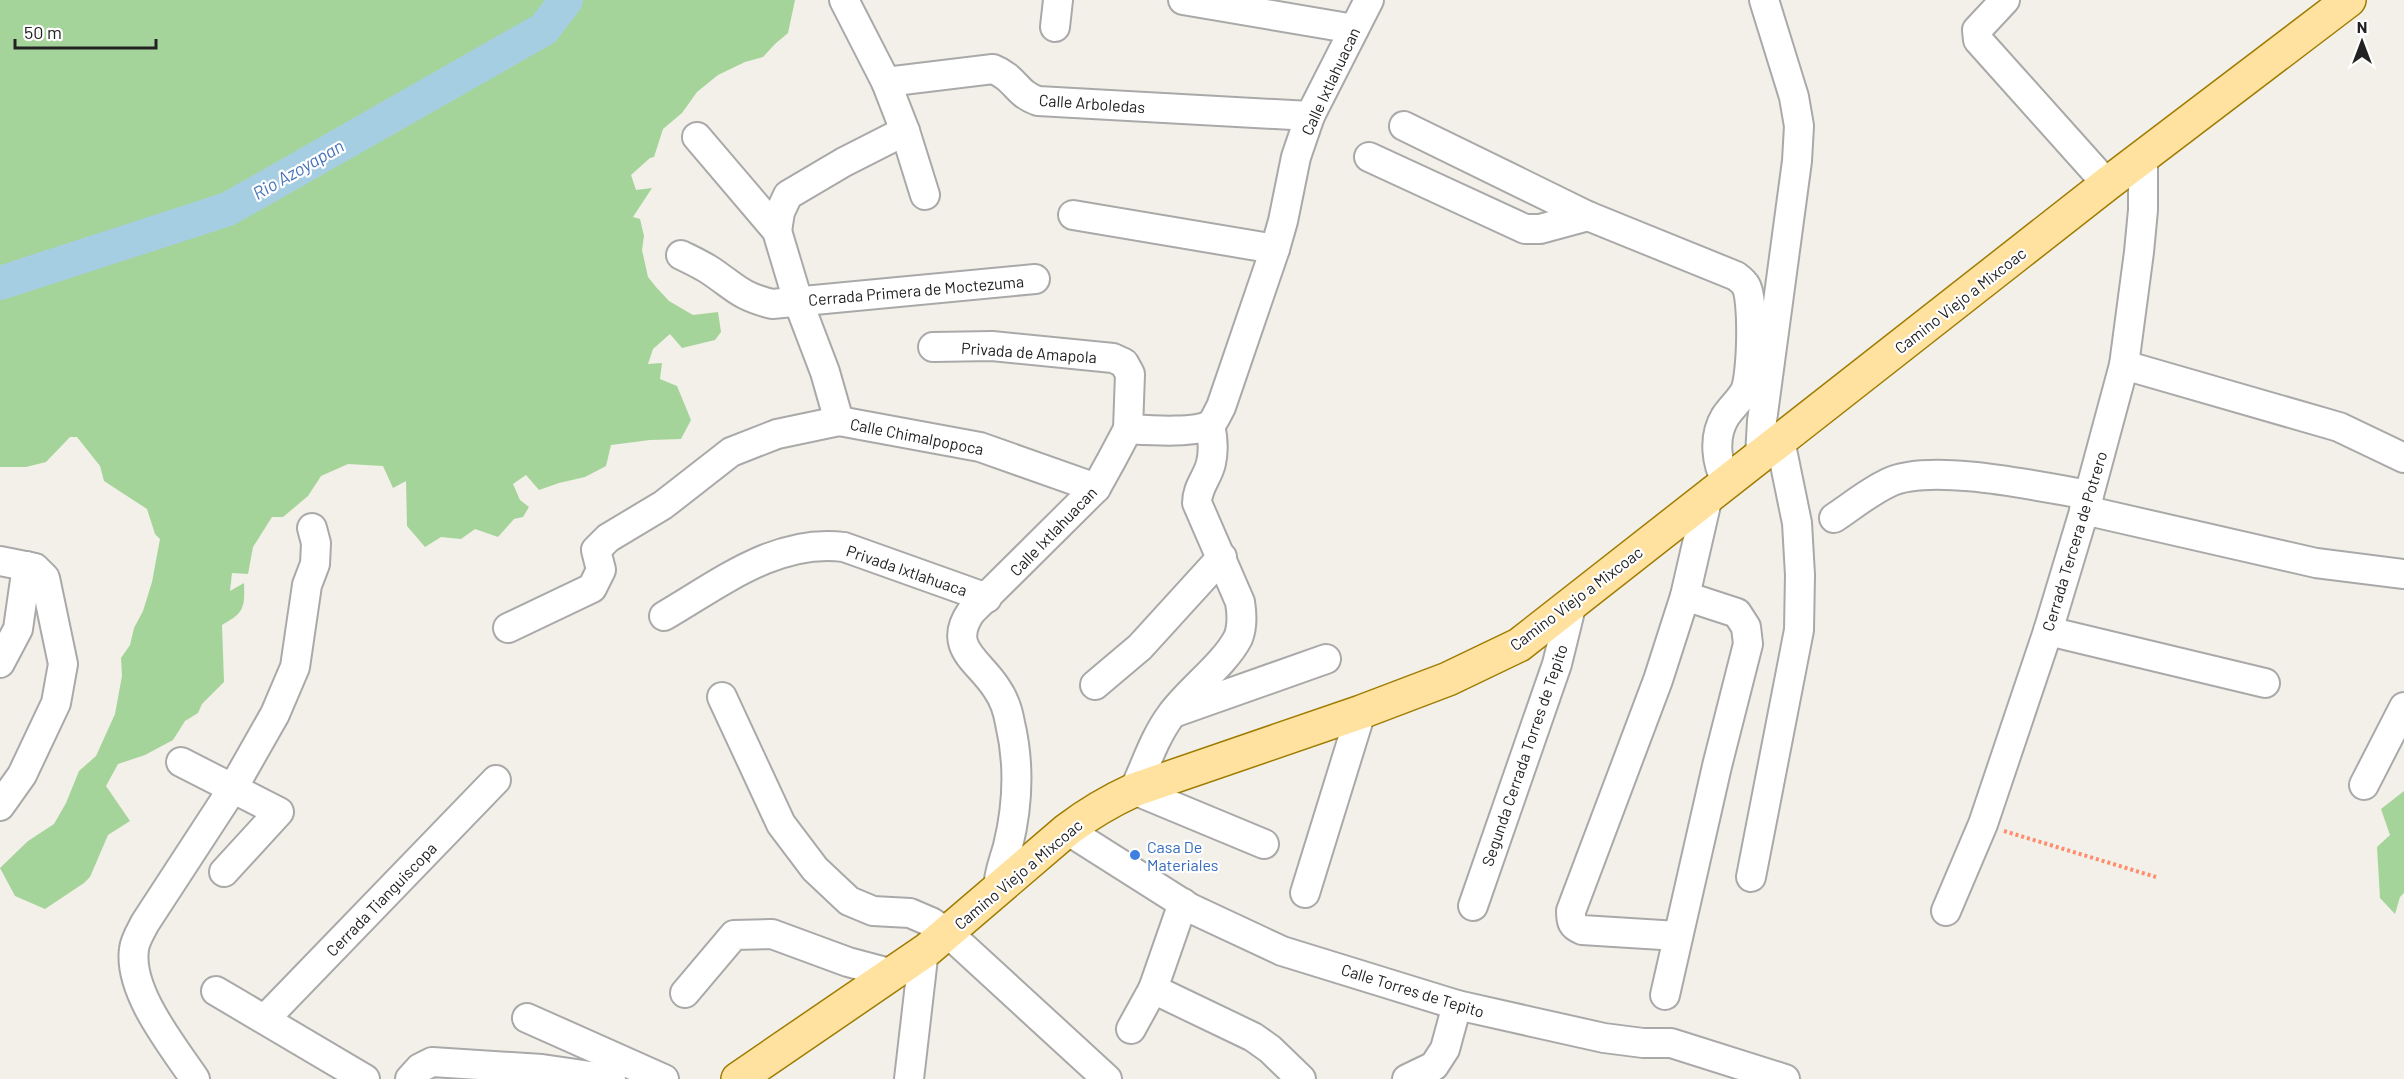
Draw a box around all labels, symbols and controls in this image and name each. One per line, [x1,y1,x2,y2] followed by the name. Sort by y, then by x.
[15,12,156,50] scale bar
[2332,12,2392,72] north arrow
[2357,17,2367,36] text: N
[24,21,62,43] text: 50 m
[1297,24,1363,138] street label: Calle Ixtlahuacan
[1038,90,1146,116] street label: Calle Arboledas
[249,134,347,204] water label: Rio Azoyapan
[1891,243,2029,357] street label: Camino Viejo a Mixcoac
[807,271,1025,309] street label: Cerrada Primera de Moctezuma
[961,338,1097,366] street label: Privada de Amapola
[849,414,985,458] street label: Calle Chimalpopoca
[2038,449,2110,633] street label: Cerrada Tercera de Potrero
[1006,482,1100,580] street label: Calle Ixtlahuacan
[844,540,970,600] street label: Privada Ixtlahuaca
[1506,542,1646,654] street label: Camino Viejo a Mixcoac
[1477,642,1571,868] street label: Segunda Cerrada Torres de Tepito
[950,815,1086,933] street label: Camino Viejo a Mixcoac
[1147,837,1219,874] place label: Casa De Materiales
[322,838,440,960] street label: Cerrada Tianguiscopa
[1128,848,1142,862] marker: Casa De Materiales
[1339,959,1487,1021] street label: Calle Torres de Tepito

